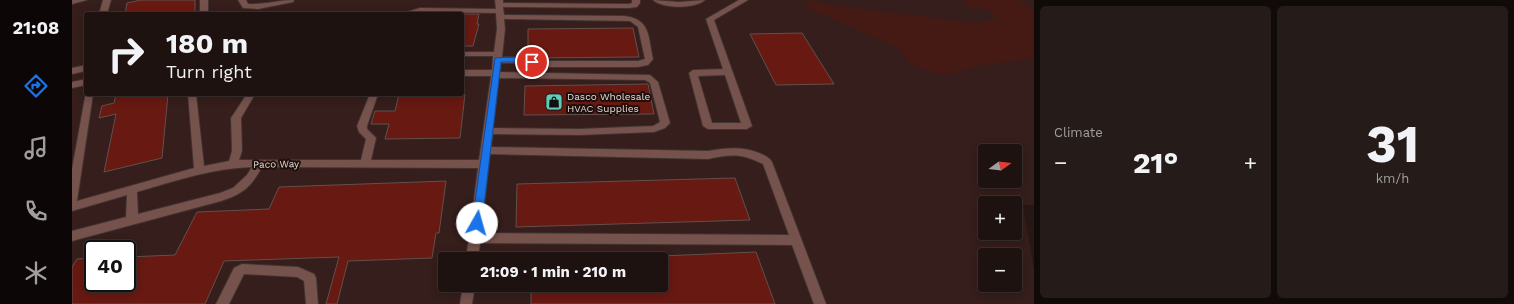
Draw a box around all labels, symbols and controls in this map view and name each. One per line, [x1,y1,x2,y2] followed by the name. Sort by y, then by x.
[13,17,59,38] text: 21:08
[166,27,248,60] text: 180 m
[100,28,152,80] icon: right
[515,45,549,79] pin
[521,51,543,73] icon: arrive
[166,61,252,82] text: Turn right
[22,72,50,100] icon: directions
[567,91,651,114] place label: Dasco Wholesale HVAC Supplies
[544,92,564,112] shop icon: Dasco Wholesale HVAC Supplies
[1366,114,1419,175] text: 31
[1054,125,1103,140] text: Climate
[22,134,50,162] icon: music
[978,144,1022,188] north arrow
[978,144,1022,292] map controls
[1133,145,1178,180] text: 21°
[1054,150,1067,175] text: −
[1244,150,1257,175] text: +
[253,158,300,170] street label: Paco Way
[1376,171,1409,186] text: km/h
[978,196,1022,240] button: +
[22,197,50,225] icon: phone
[456,202,498,244] position arrow
[84,240,136,292] speed limit sign: 40
[978,248,1022,292] button: −
[22,259,50,287] icon: climate
[480,263,626,281] text: 21:09 · 1 min · 210 m

